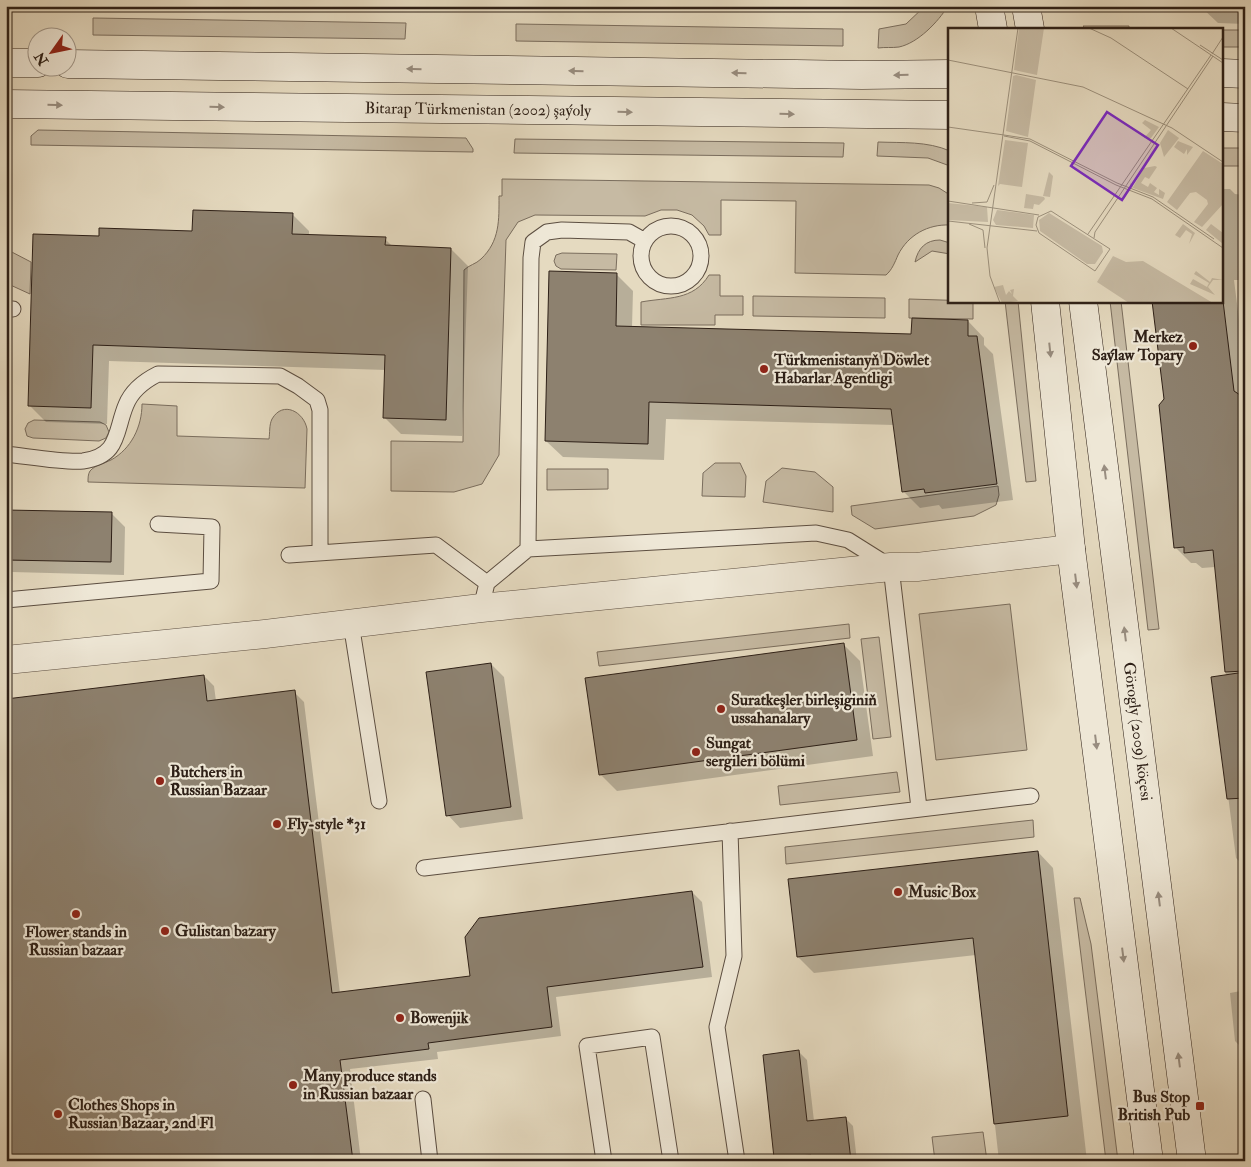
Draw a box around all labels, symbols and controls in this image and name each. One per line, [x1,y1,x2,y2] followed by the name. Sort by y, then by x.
[28,28,78,78] north arrow
[948,28,1224,302] inset map
[31,49,53,70] text: N
[405,64,421,72] one-way arrow
[568,67,584,75] one-way arrow
[730,69,746,77] one-way arrow
[893,71,909,79] one-way arrow
[365,98,592,121] street label: Bitarap Türkmenistan (2002) şaýoly
[47,101,63,109] one-way arrow
[210,103,226,111] one-way arrow
[617,108,633,116] one-way arrow
[780,110,796,118] one-way arrow
[1092,327,1184,366] place label: Merkez Saýlaw Topary
[1187,340,1199,352] marker: Merkez Saýlaw Topary
[1046,342,1054,358] one-way arrow
[773,350,930,389] place label: Türkmenistanyň Döwlet Habarlar Agentligi
[758,363,770,375] marker: Türkmenistanyň Döwlet Habarlar Agentligi
[1101,464,1109,480] one-way arrow
[1072,573,1080,589] one-way arrow
[1121,625,1129,641] one-way arrow
[1119,661,1156,802] street label: Görogly (2009) köçesi
[730,690,878,729] place label: Suratkeşler birleşiginiň ussahanalary
[715,703,727,715] marker: Suratkeşler birleşiginiň ussahanalary
[706,733,806,772] place label: Sungat sergileri bölümi
[1092,734,1100,750] one-way arrow
[690,746,702,758] marker: Sungat sergileri bölümi
[170,762,268,800] place label: Butchers in Russian Bazaar
[154,775,166,787] marker: Butchers in Russian Bazaar
[287,814,366,835] place label: Fly-style *31
[271,818,283,830] marker: Fly-style *31
[907,882,977,902] place label: Music Box
[892,886,904,898] marker: Music Box
[1154,891,1162,907] one-way arrow
[70,908,82,920] marker: Flower stands in Russian bazaar
[175,921,277,942] place label: Gulistan bazary
[25,922,128,960] place label: Flower stands in Russian bazaar
[159,925,171,937] marker: Gulistan bazary
[1119,948,1127,964] one-way arrow
[410,1008,469,1028] place label: Bowenjik
[394,1012,406,1024] marker: Bowenjik
[1175,1052,1183,1068] one-way arrow
[302,1066,437,1104] place label: Many produce stands in Russian bazaar
[287,1079,299,1091] marker: Many produce stands in Russian bazaar
[1117,1087,1190,1125] place label: Bus Stop British Pub
[68,1095,214,1133] place label: Clothes Shops in Russian Bazaar, 2nd Fl
[1194,1100,1206,1112] marker: Bus Stop British Pub
[52,1108,64,1120] marker: Clothes Shops in Russian Bazaar, 2nd Fl

